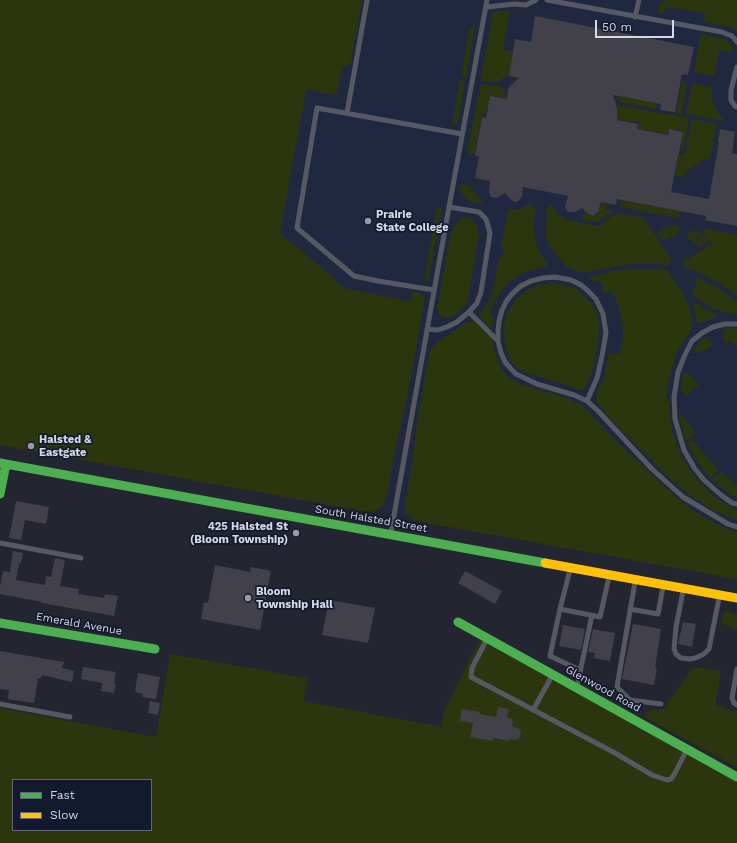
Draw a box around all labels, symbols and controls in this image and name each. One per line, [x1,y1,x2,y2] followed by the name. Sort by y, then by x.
[597,12,676,38] scale bar
[602,20,632,34] text: 50 m
[376,208,449,234] place label: Prairie State College
[363,216,373,226] marker: Prairie State College
[39,433,91,459] place label: Halsted & Eastgate
[26,441,36,451] marker: Halsted & Eastgate
[314,503,428,535] street label: South Halsted Street
[190,520,288,546] place label: 425 Halsted St (Bloom Township)
[291,528,301,538] marker: 425 Halsted St (Bloom Township)
[256,585,333,611] place label: Bloom Township Hall
[243,593,253,603] marker: Bloom Township Hall
[35,610,123,638] street label: Emerald Avenue
[563,663,643,715] street label: Glenwood Road
[12,779,152,831] legend
[50,788,75,802] text: Fast
[50,808,78,822] text: Slow

